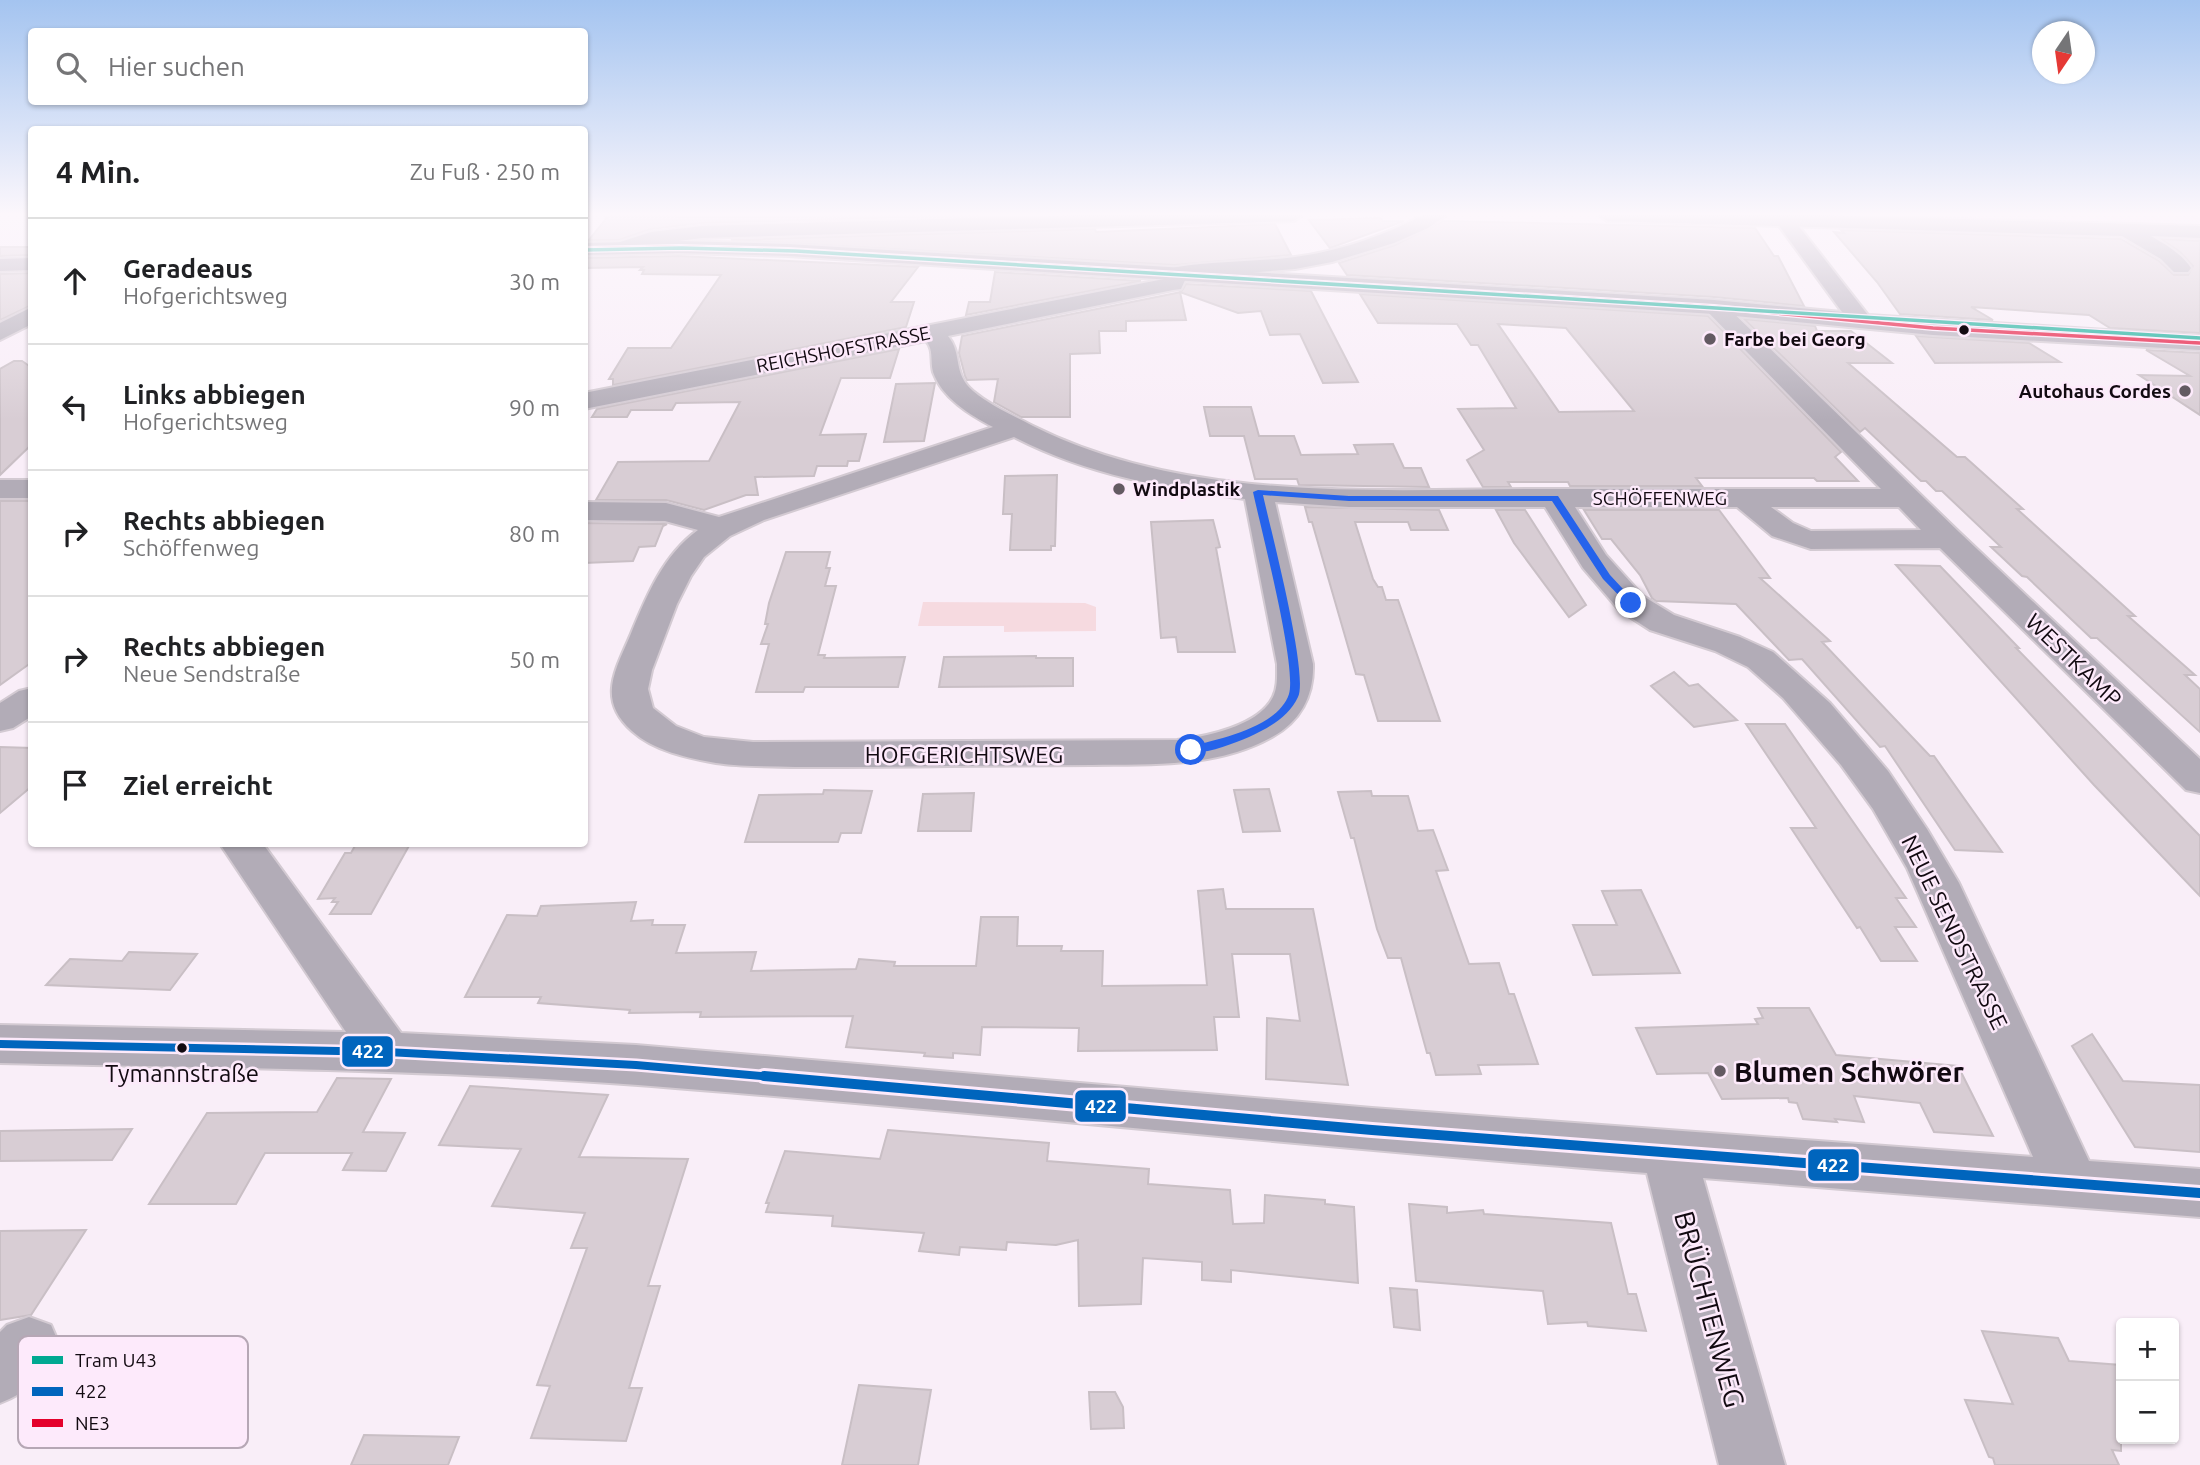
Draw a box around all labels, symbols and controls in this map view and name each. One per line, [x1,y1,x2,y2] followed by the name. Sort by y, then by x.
[2032,21,2095,84] north arrow
[28,28,588,105] search box
[52,48,90,86] icon: search
[108,52,245,81] text: Hier suchen
[56,155,140,189] text: 4 Min.
[410,159,560,184] text: Zu Fuß · 250 m
[123,254,253,283] text: Geradeaus
[56,262,94,300] icon: ahead
[509,269,560,294] text: 30 m
[123,283,288,308] text: Hofgerichtsweg
[754,321,932,377] street label: REICHSHOFSTRASSE
[1957,323,1971,337] unlabelled marker
[1724,328,1866,350] place label: Farbe bei Georg
[1702,331,1718,347] marker: Farbe bei Georg
[123,380,306,409] text: Links abbiegen
[2019,380,2171,402] place label: Autohaus Cordes
[2177,383,2193,399] marker: Autohaus Cordes
[56,388,94,426] icon: left
[509,395,560,420] text: 90 m
[123,409,288,434] text: Hofgerichtsweg
[1133,478,1241,500] place label: Windplastik
[1111,481,1127,497] marker: Windplastik
[1593,487,1727,509] street label: SCHÖFFENWEG
[123,506,325,535] text: Rechts abbiegen
[56,514,94,552] icon: right
[509,521,560,546] text: 80 m
[123,535,259,560] text: Schöffenweg
[1615,587,1646,618] route end
[2021,608,2127,712] street label: WESTKAMP
[123,632,325,661] text: Rechts abbiegen
[56,640,94,678] icon: right
[509,647,560,672] text: 50 m
[123,661,301,686] text: Neue Sendstraße
[1175,734,1206,765] route start
[865,742,1063,767] street label: HOFGERICHTSWEG
[56,766,94,804] icon: arrive
[123,771,273,800] text: Ziel erreicht
[1897,831,2013,1033] street label: NEUE SENDSTRASSE
[341,1035,394,1068] line badge: 422
[352,1040,384,1062] text: 422
[175,1041,189,1055] marker: Tymannstraße
[1734,1056,1964,1087] place label: Blumen Schwörer
[105,1060,259,1087] place label: Tymannstraße
[1712,1063,1728,1079] marker: Blumen Schwörer
[1074,1089,1127,1123] line badge: 422
[1085,1095,1117,1117] text: 422
[1807,1148,1860,1182] line badge: 422
[1817,1154,1849,1176] text: 422
[1669,1207,1751,1411] street label: BRÜCHTENWEG
[2116,1318,2179,1444] map controls
[2116,1318,2179,1381] button: +
[18,1336,248,1448] legend
[75,1349,157,1371] text: Tram U43
[75,1380,107,1402] text: 422
[2116,1381,2179,1444] button: −
[75,1412,110,1434] text: NE3

